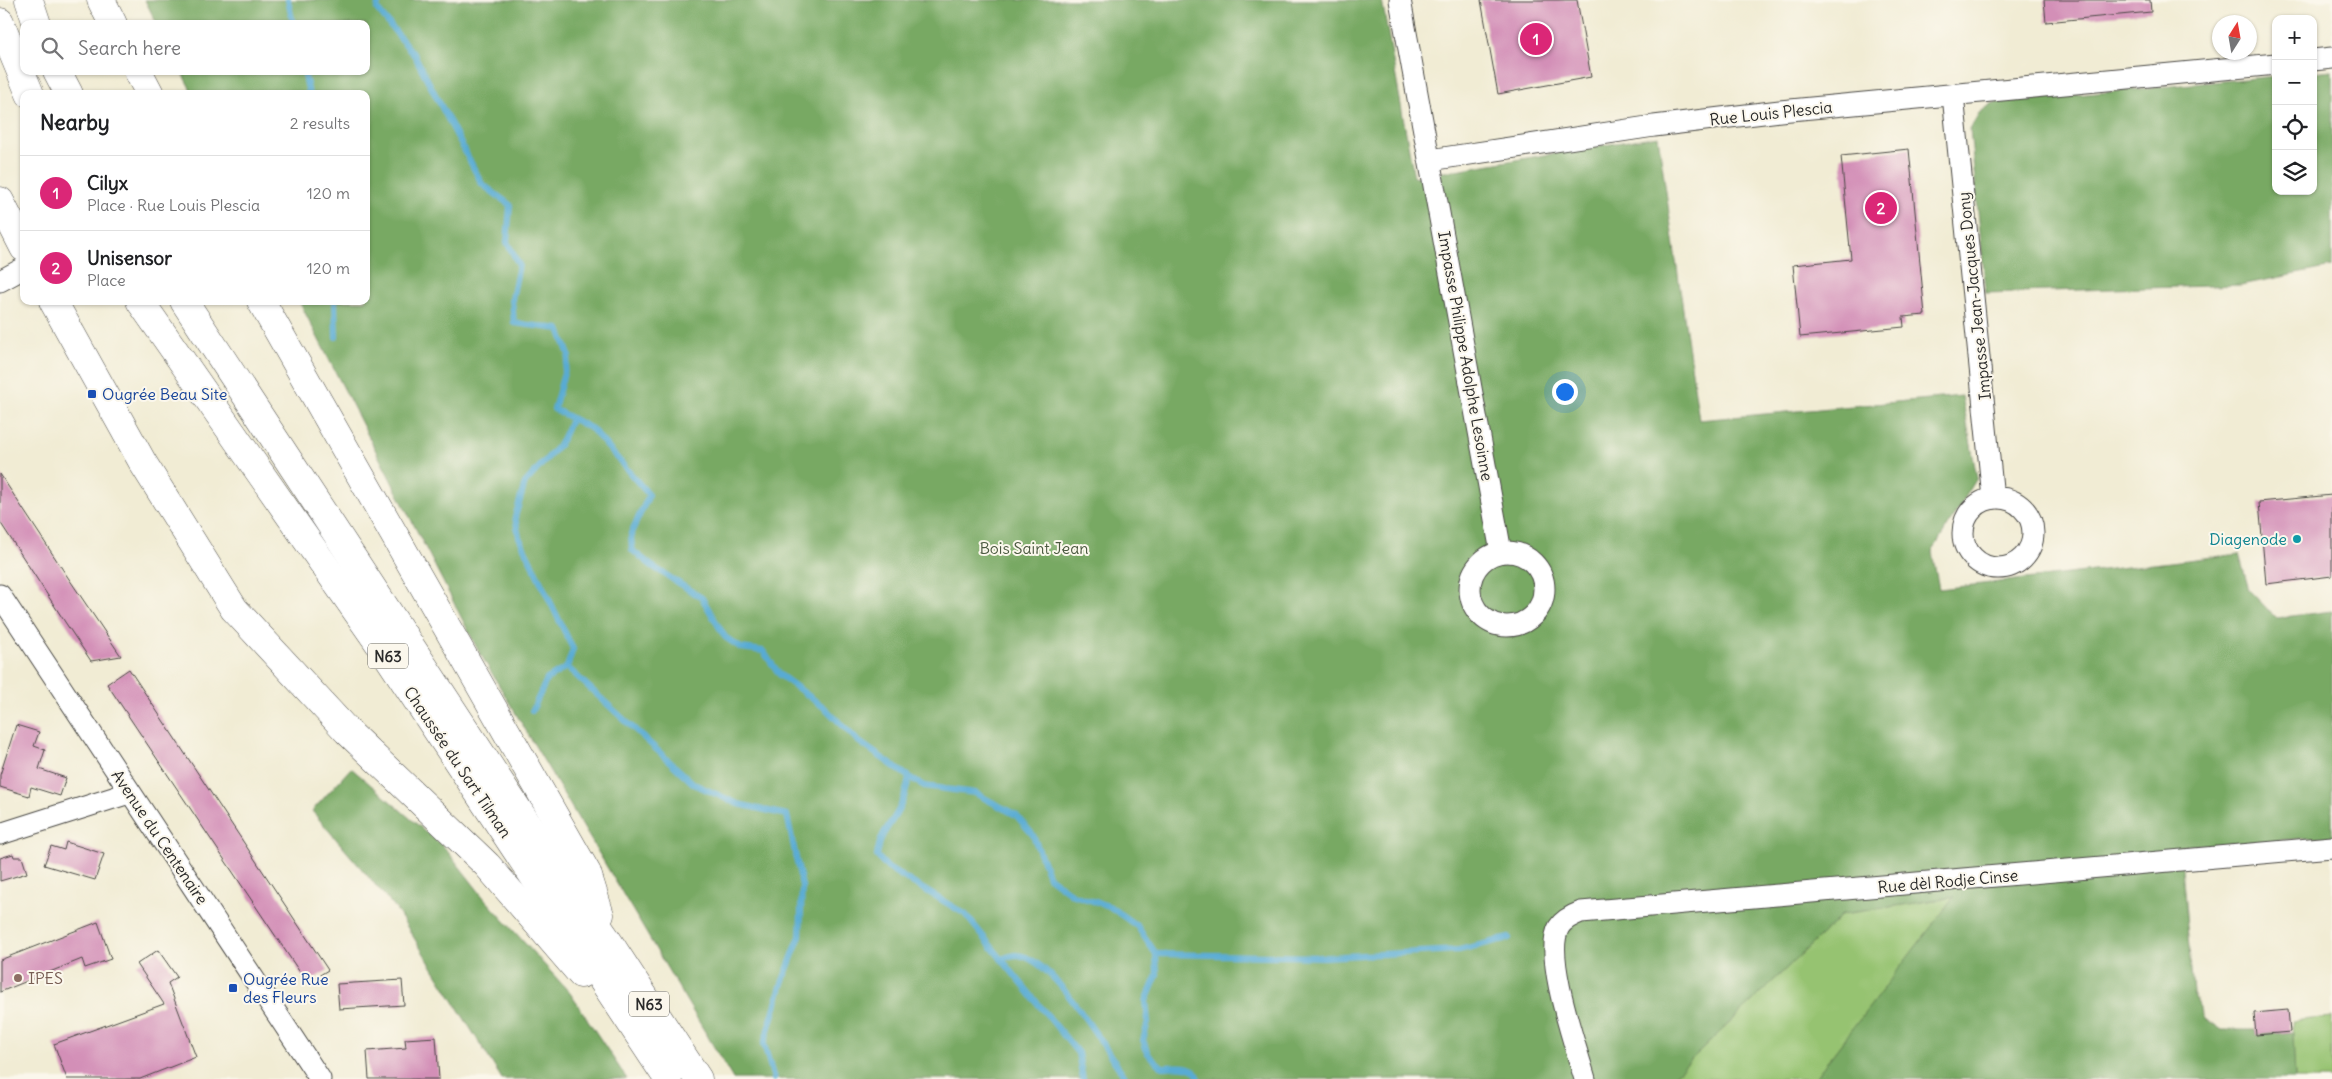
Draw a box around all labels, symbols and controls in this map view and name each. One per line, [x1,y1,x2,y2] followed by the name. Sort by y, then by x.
[2212,15,2257,60] north arrow
[2272,15,2317,195] map controls
[2272,15,2317,60] button: +
[20,20,370,75] search box
[1520,20,1552,58] pin: 1
[38,34,66,62] icon: search
[78,36,181,60] text: Search here
[2272,60,2317,105] button: −
[1709,97,1833,129] street label: Rue Louis Plescia
[2272,105,2317,150] button: locate
[40,109,110,136] text: Nearby
[290,113,350,133] text: 2 results
[2272,150,2317,195] button: layers
[87,171,128,195] text: Cilyx
[53,183,59,203] text: 1
[307,183,350,203] text: 120 m
[1865,189,1897,227] pin: 2
[1953,191,1995,401] street label: Impasse Jean-Jacques Dony
[87,195,260,215] text: Place · Rue Louis Plescia
[1434,230,1498,482] street label: Impasse Philippe Adolphe Lesoinne
[87,246,172,270] text: Unisensor
[52,258,60,278] text: 2
[307,258,350,278] text: 120 m
[87,270,126,290] text: Place
[1552,379,1578,405] your location
[102,384,227,404] place label: Ougrée Beau Site
[86,388,98,400] marker: Ougrée Beau Site
[2209,529,2287,549] place label: Diagenode
[2291,533,2303,545] marker: Diagenode
[979,538,1089,558] park label: Bois Saint Jean
[368,644,408,668] road number: N63
[400,683,516,841] street label: Chaussée du Sart Tilman
[107,766,213,908] street label: Avenue du Centenaire
[1877,865,2019,897] street label: Rue dèl Rodje Cinse
[28,968,63,988] place label: IPES
[243,969,329,1007] place label: Ougrée Rue des Fleurs
[12,972,24,984] marker: IPES
[227,982,239,994] marker: Ougrée Rue des Fleurs
[629,992,669,1016] road number: N63

